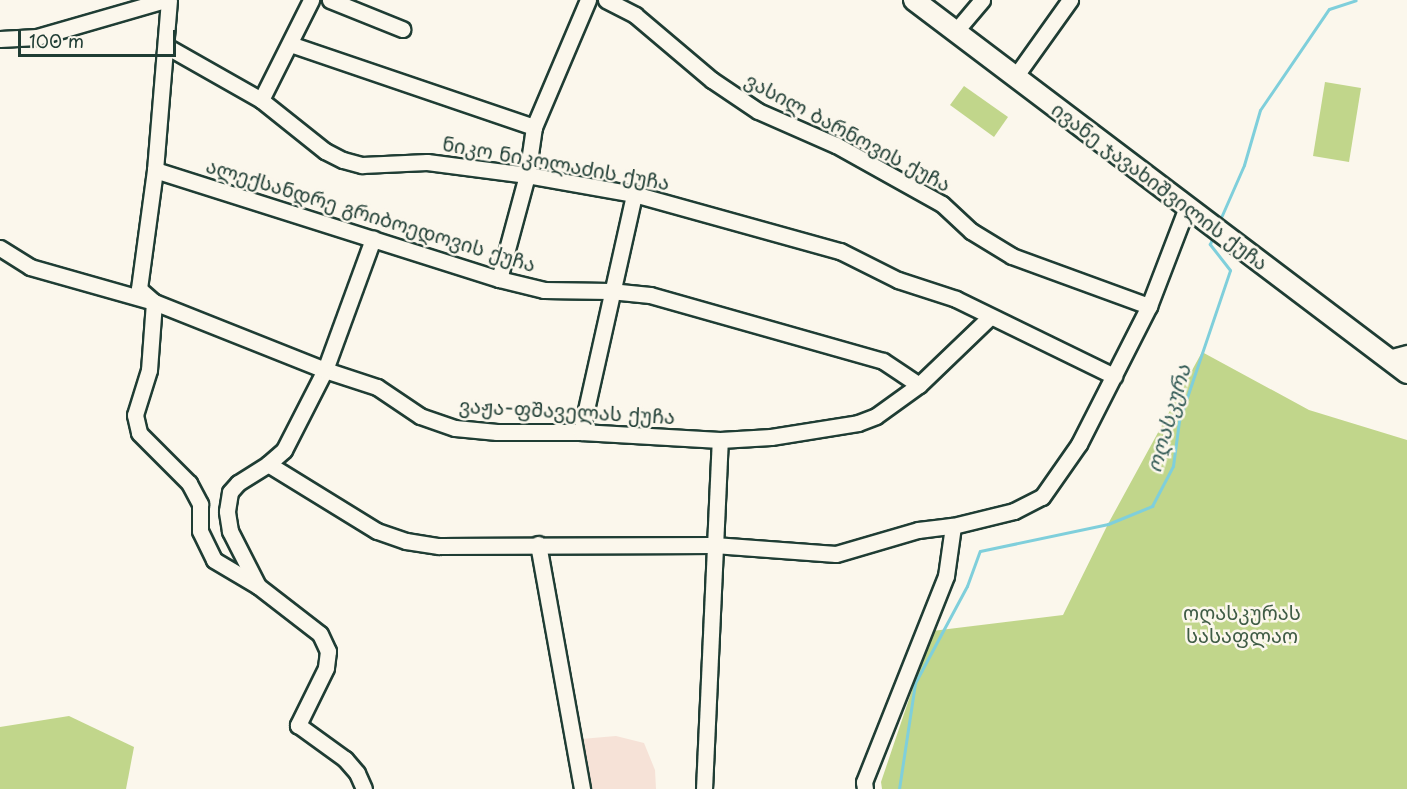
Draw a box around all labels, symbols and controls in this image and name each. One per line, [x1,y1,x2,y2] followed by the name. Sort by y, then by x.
[21,18,178,56] scale bar
[29,27,84,54] text: 100 m
[741,68,955,196] street label: ვასილ ბარნოვის ქუჩა
[1047,97,1273,275] street label: ივანე ჯავახიშვილის ქუჩა
[441,131,671,195] street label: ნიკო ნიკოლაძის ქუჩა
[203,153,539,277] street label: ალექსანდრე გრიბოედოვის ქუჩა
[1140,361,1194,475] water label: ოღასკურა
[458,393,676,429] street label: ვაჟა-ფშაველას ქუჩა
[1183,601,1301,648] park label: ოღასკურას სასაფლაო

